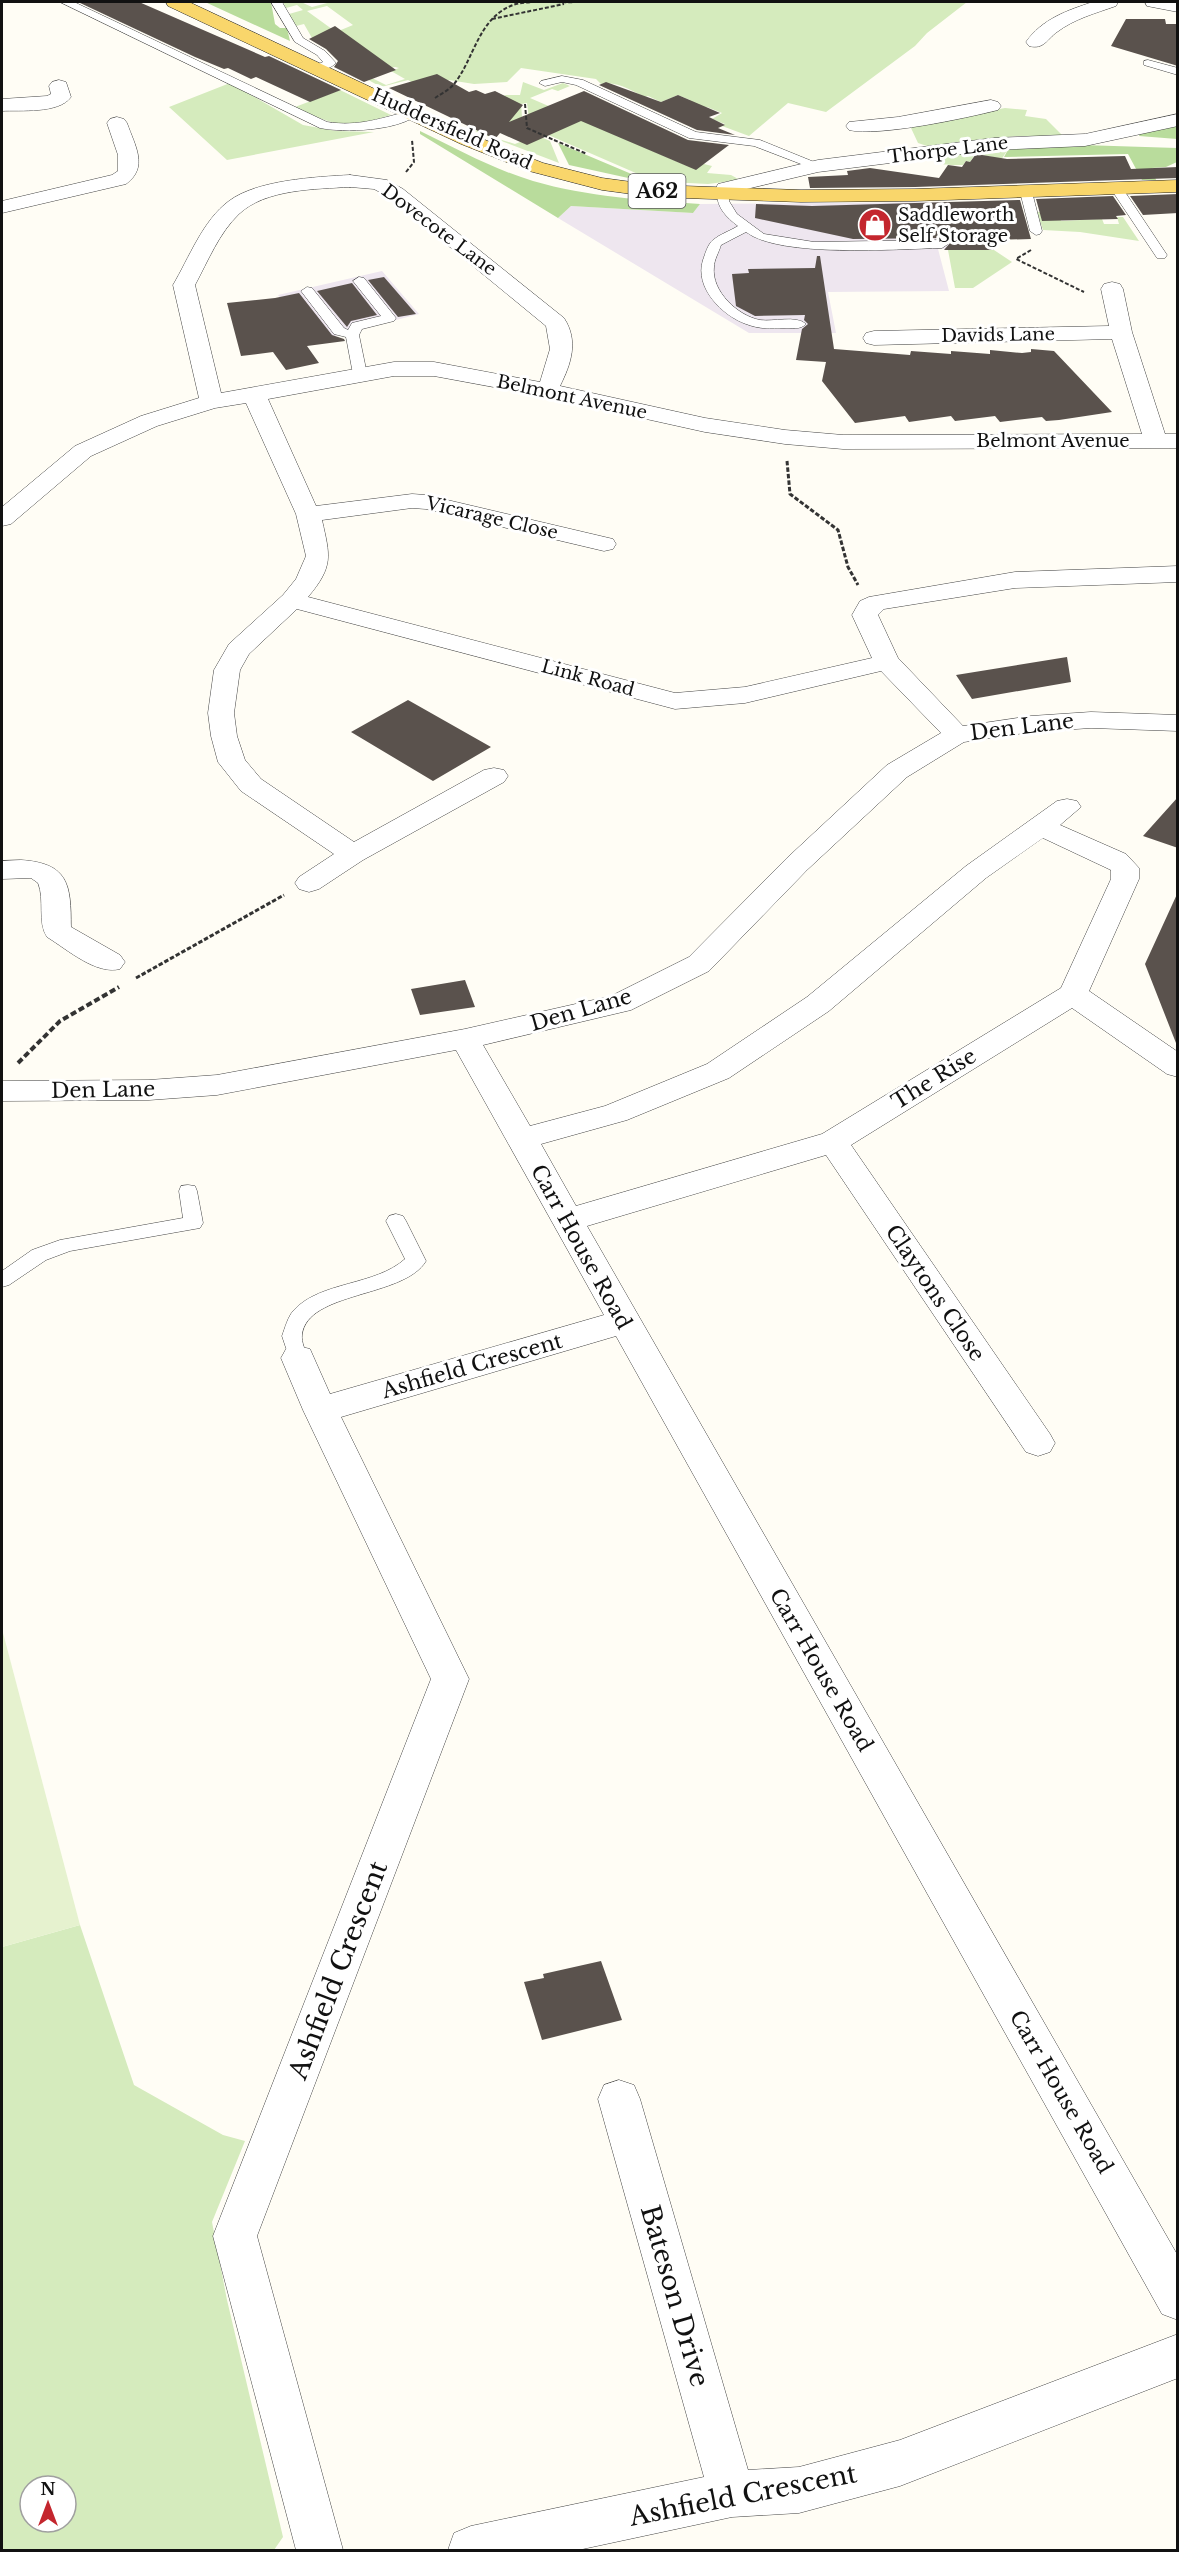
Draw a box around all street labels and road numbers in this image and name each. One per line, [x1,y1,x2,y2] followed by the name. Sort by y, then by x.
[369,84,535,174] street label: Huddersfield Road
[887,132,1009,168] street label: Thorpe Lane
[628,174,686,208] road number: A62
[377,180,501,280] street label: Dovecote Lane
[941,323,1055,347] street label: Davids Lane
[495,370,649,424] street label: Belmont Avenue
[976,430,1130,452] street label: Belmont Avenue
[423,492,560,544] street label: Vicarage Close
[539,655,637,701] street label: Link Road
[969,708,1075,746] street label: Den Lane
[527,983,635,1037] street label: Den Lane
[887,1043,981,1115] street label: The Rise
[51,1076,155,1104] street label: Den Lane
[525,1160,637,1334] street label: Carr House Road
[880,1220,990,1366] street label: Claytons Close
[378,1328,565,1405] street label: Ashfield Crescent
[764,1584,878,1756] street label: Carr House Road
[281,1856,394,2085] street label: Ashfield Crescent
[1004,2006,1118,2178] street label: Carr House Road
[634,2201,716,2391] street label: Bateson Drive
[625,2457,860,2533] street label: Ashfield Crescent

